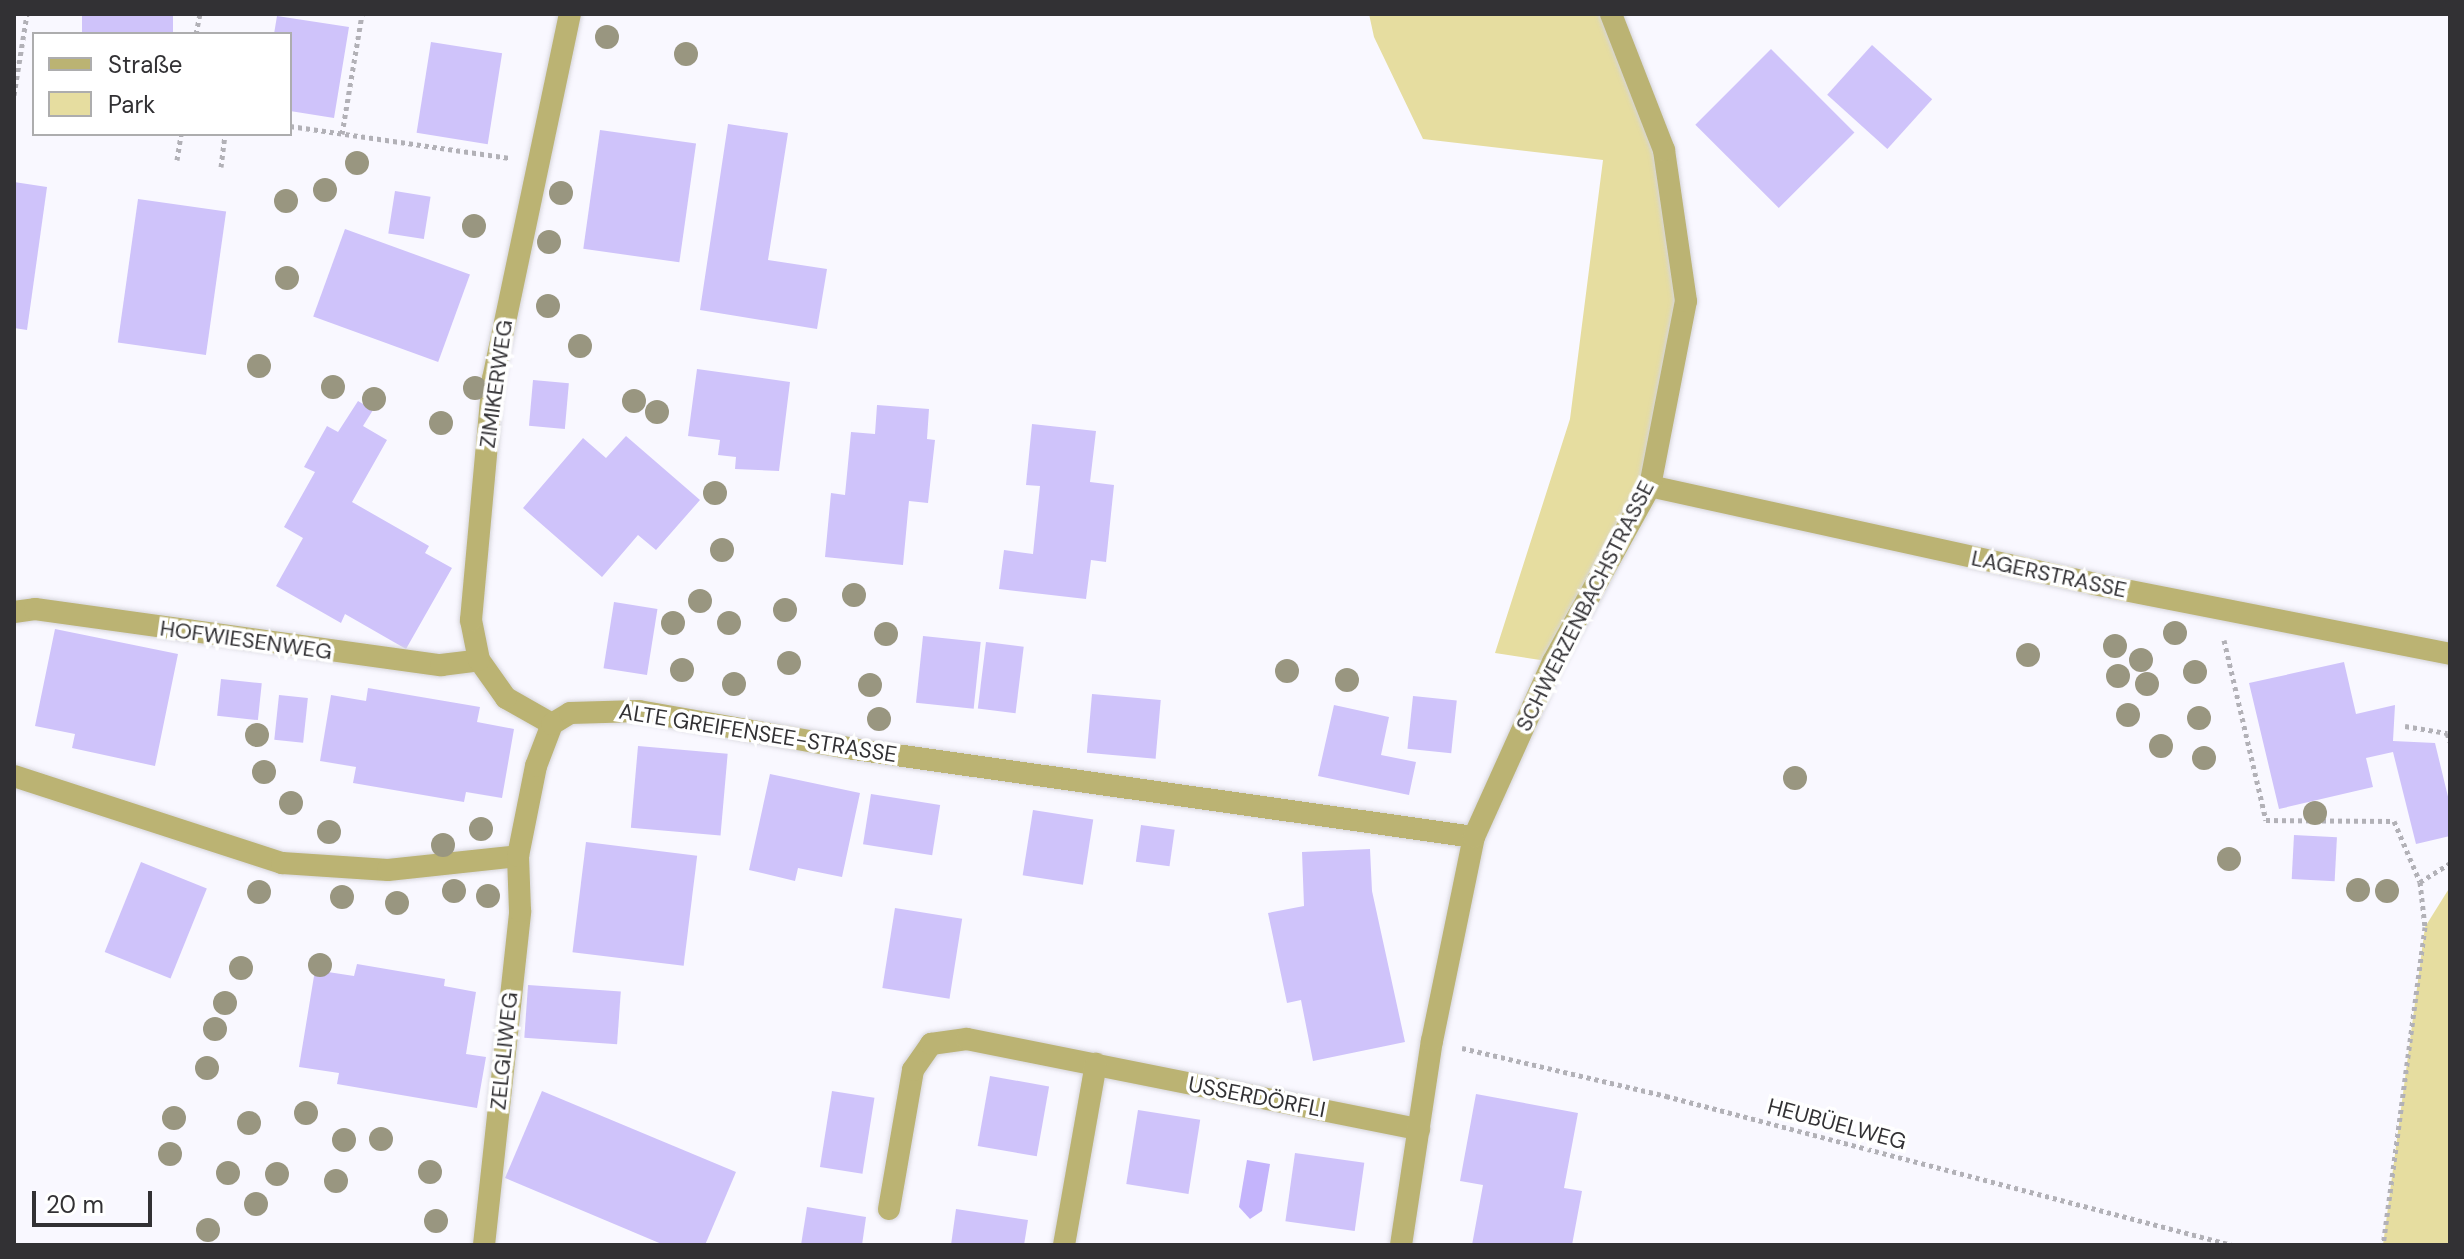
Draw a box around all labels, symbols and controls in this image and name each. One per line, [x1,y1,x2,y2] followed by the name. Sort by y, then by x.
[32,32,292,136] legend
[108,49,182,80] text: Straße
[108,89,155,120] text: Park
[474,318,518,450] street label: ZIMIKERWEG
[1510,476,1660,736] street label: SCHWERZENBACHSTRASSE
[1969,545,2129,603] street label: LAGERSTRASSE
[158,615,334,665] street label: HOFWIESENWEG
[617,698,899,768] street label: ALTE GREIFENSEE-STRASSE
[485,991,523,1111] street label: ZELGLIWEG
[1186,1071,1328,1123] street label: USSERDÖRFLI
[1765,1093,1909,1155] street label: HEUBÜELWEG
[36,1175,156,1225] scale bar
[46,1189,104,1220] text: 20 m

